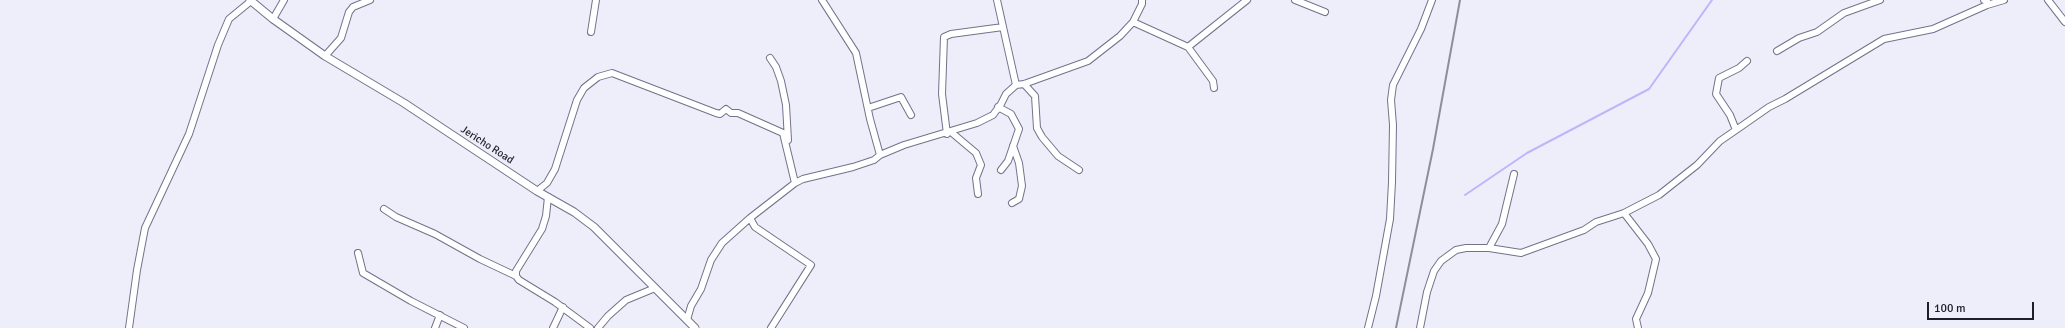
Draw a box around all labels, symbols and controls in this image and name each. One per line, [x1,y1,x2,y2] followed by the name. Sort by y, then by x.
[458,123,516,167] street label: Jericho Road
[1929,294,2036,320] scale bar
[1934,301,1966,316] text: 100 m

